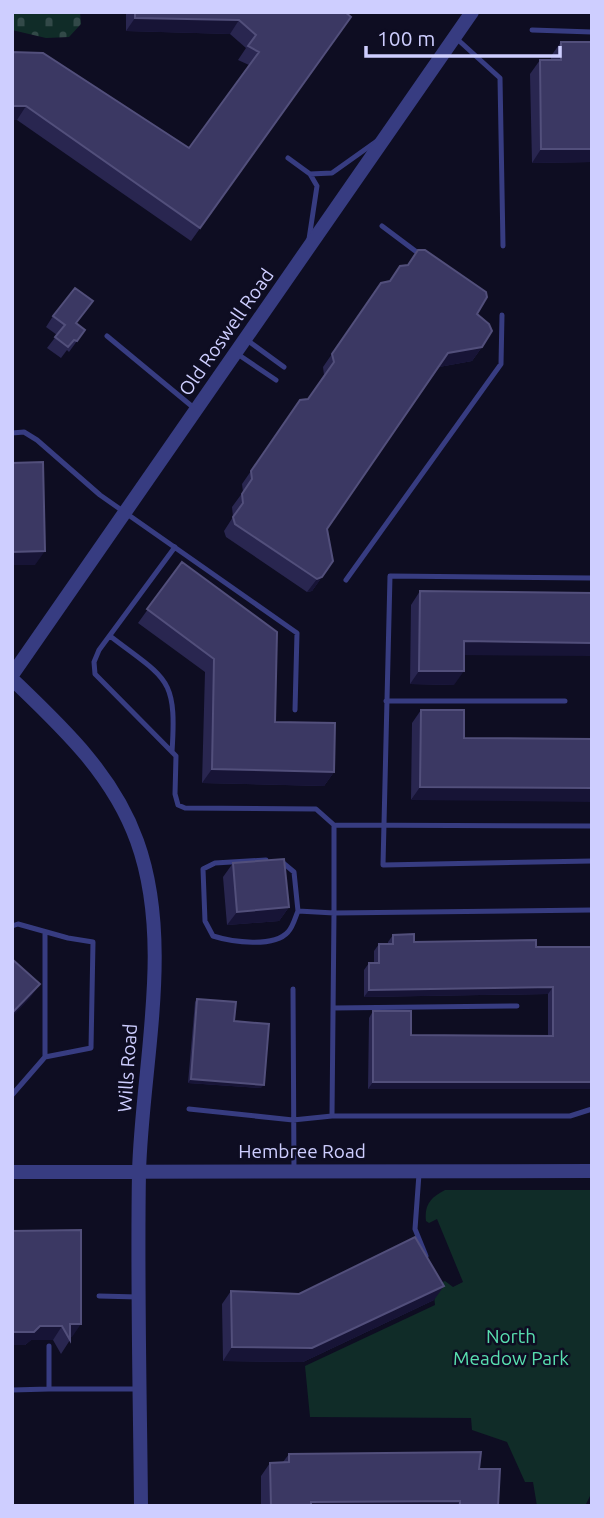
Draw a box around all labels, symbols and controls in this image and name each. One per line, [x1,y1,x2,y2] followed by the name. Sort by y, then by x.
[366,14,560,58] scale bar
[377,26,435,50] text: 100 m
[174,264,278,400] street label: Old Roswell Road
[113,1023,141,1113] street label: Wills Road
[238,1140,366,1162] street label: Hembree Road
[453,1325,569,1369] park label: North Meadow Park

